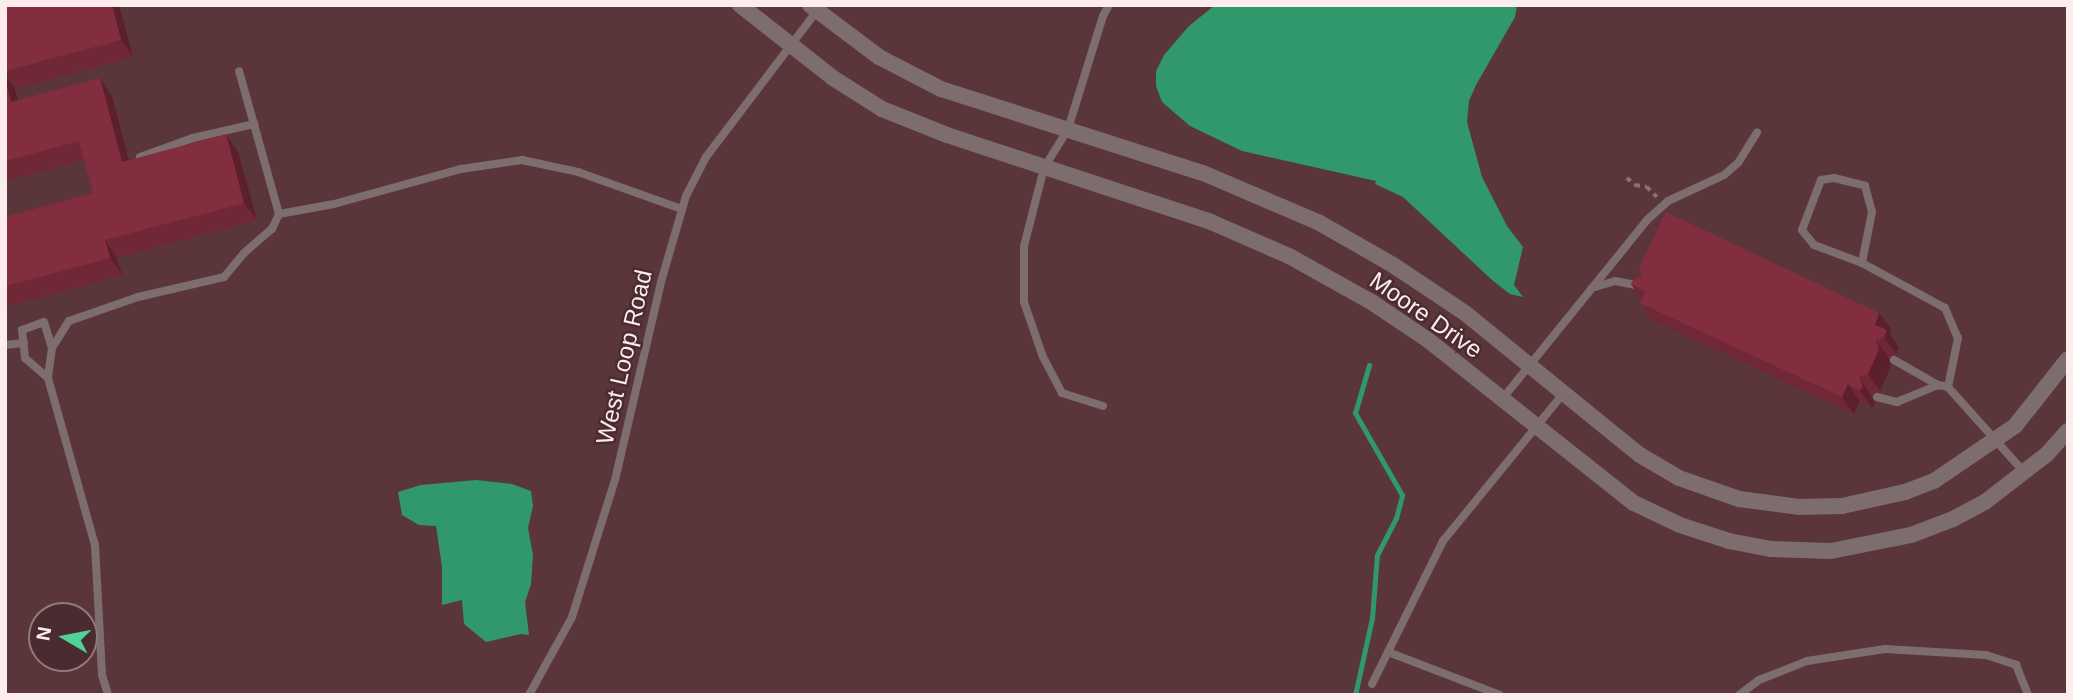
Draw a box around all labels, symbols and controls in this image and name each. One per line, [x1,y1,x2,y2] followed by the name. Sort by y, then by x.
[1364,266,1488,364] street label: Moore Drive
[590,267,658,447] street label: West Loop Road
[28,602,98,672] north arrow
[32,625,55,642] text: N

